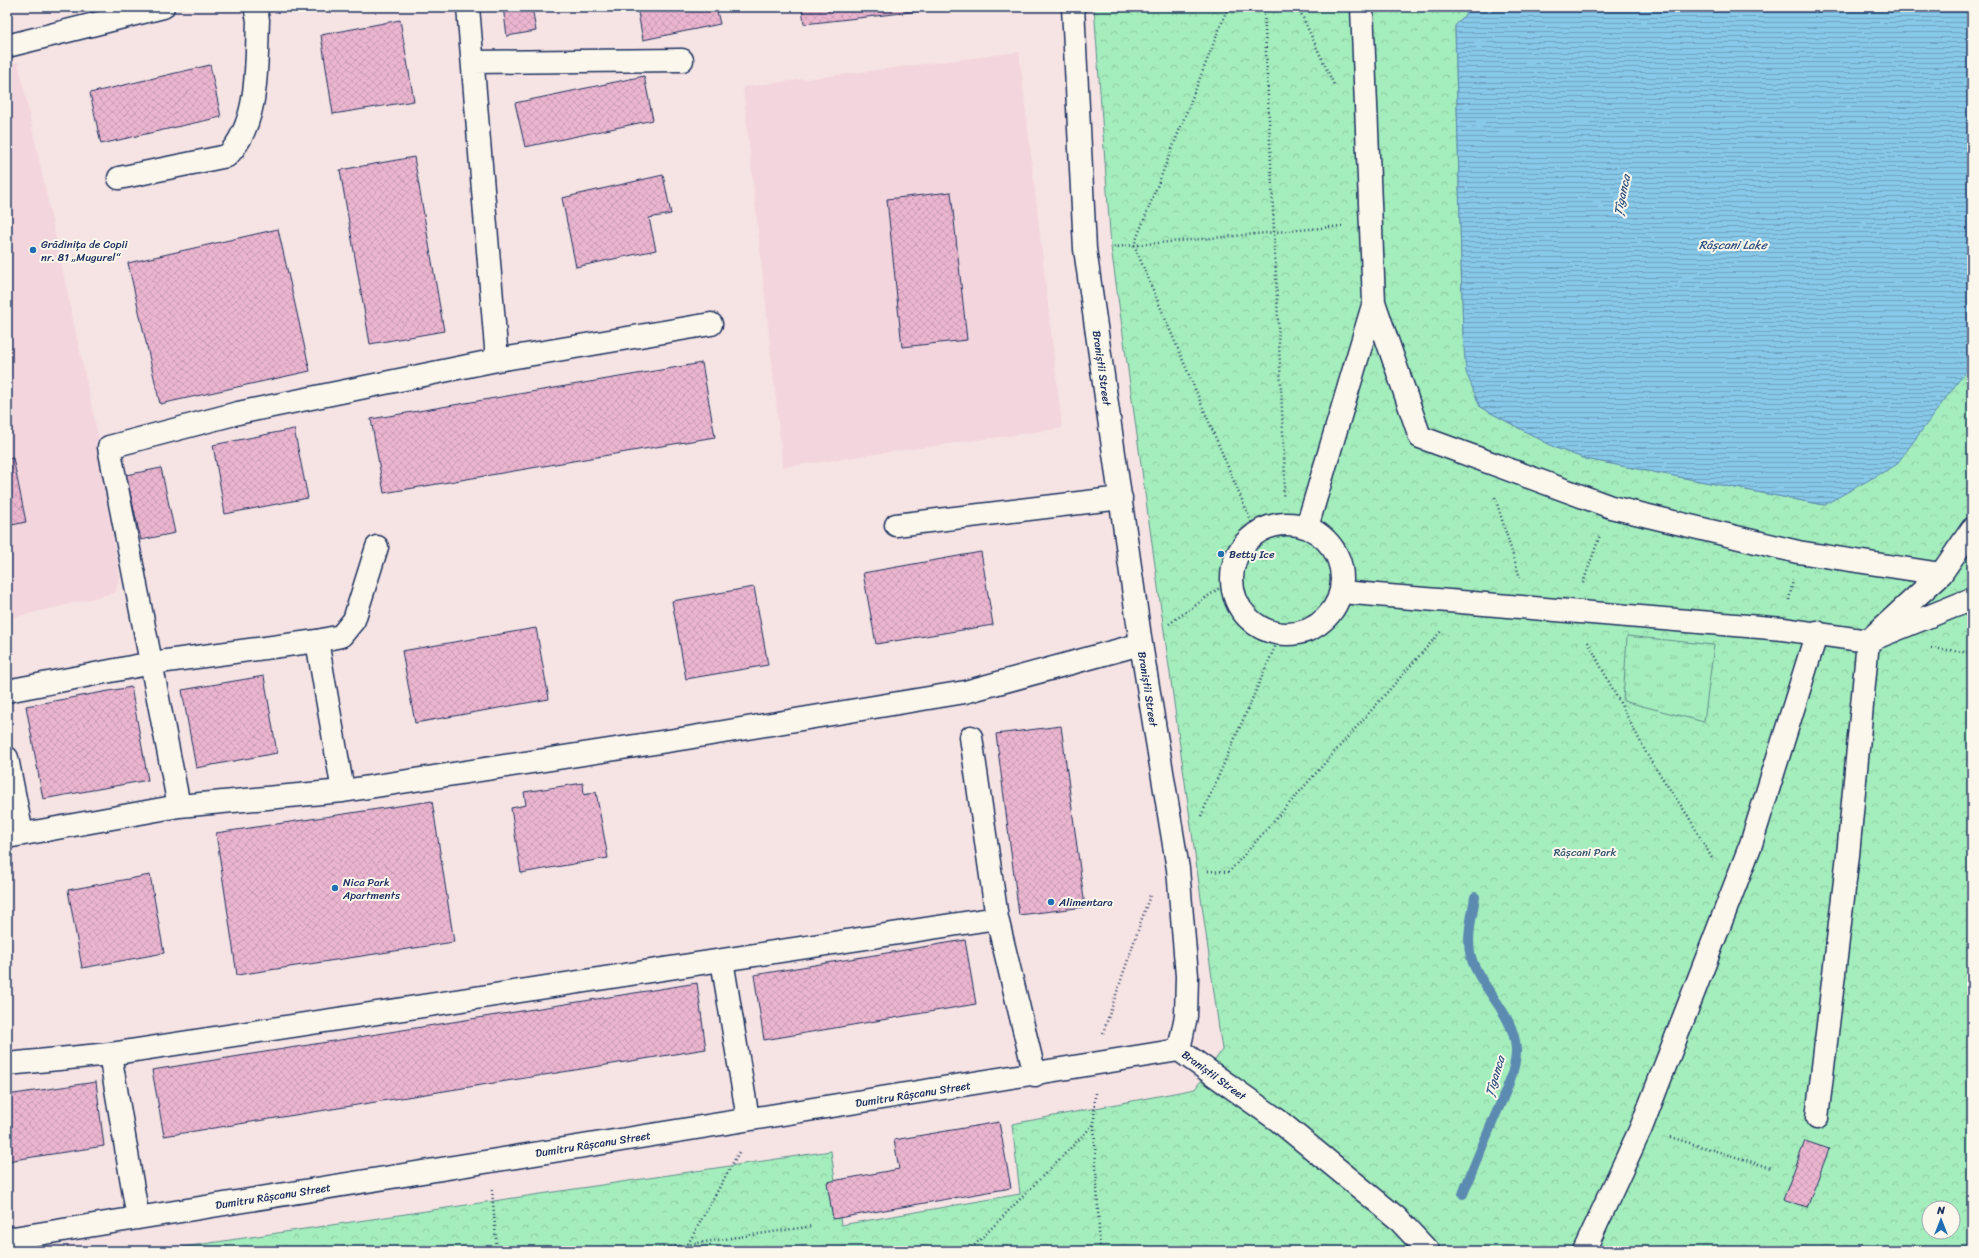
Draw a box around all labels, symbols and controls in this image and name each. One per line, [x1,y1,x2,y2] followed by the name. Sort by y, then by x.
[1607,171,1637,218] water label: Țîganca
[1699,234,1769,256] water label: Râșcani Lake
[41,235,129,267] place label: Grădinița de Copii nr. 81 „Mugurel“
[28,245,38,255] marker: Grădinița de Copii nr. 81 „Mugurel“
[1087,329,1116,408] street label: Braniștii Street
[1229,545,1275,564] place label: Betty Ice
[1216,549,1226,559] marker: Betty Ice
[1132,650,1163,729] street label: Braniștii Street
[1554,843,1616,862] park label: Râșcani Park
[342,873,401,905] place label: Nica Park Apartments
[330,883,340,893] marker: Nica Park Apartments
[1058,893,1113,912] place label: Alimentara
[1046,897,1056,907] marker: Alimentara
[1177,1045,1250,1106] street label: Braniștii Street
[1478,1051,1512,1100] water label: Țîganca
[854,1076,972,1113] street label: Dumitru Râșcanu Street
[534,1126,652,1163] street label: Dumitru Râșcanu Street
[214,1178,332,1215] street label: Dumitru Râșcanu Street
[1921,1200,1961,1240] north arrow
[1936,1201,1945,1220] text: N

